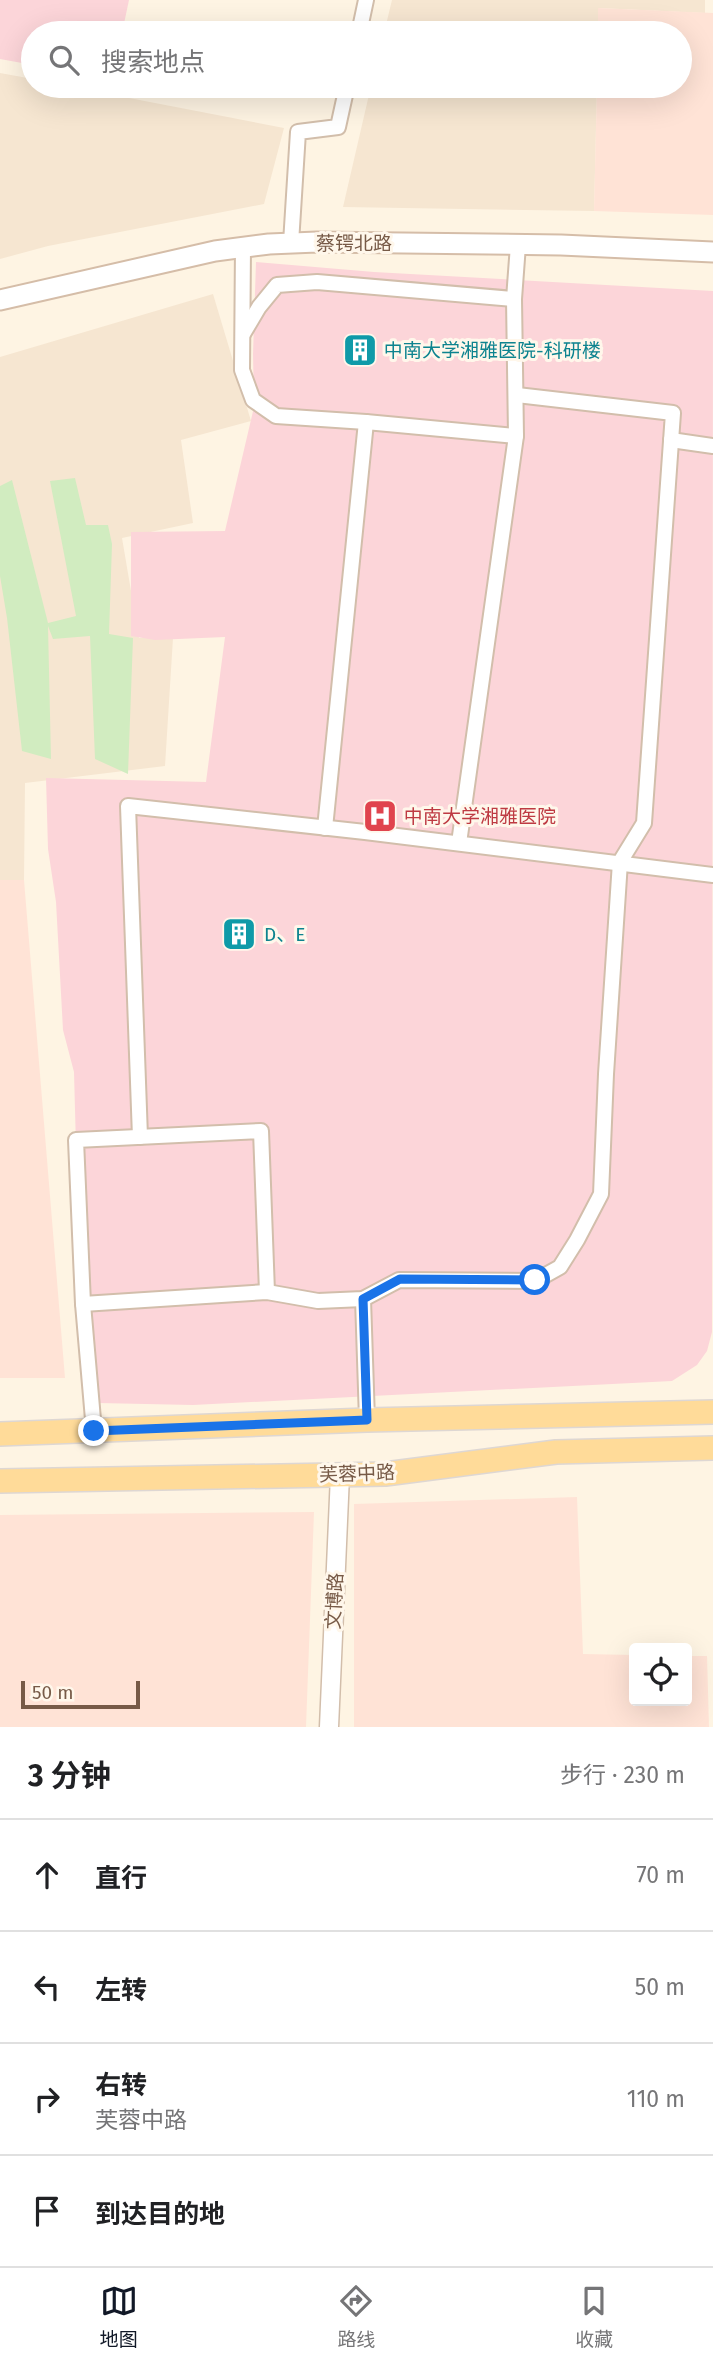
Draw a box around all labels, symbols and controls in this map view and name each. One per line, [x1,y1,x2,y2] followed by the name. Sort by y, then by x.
[21,21,692,98] search box
[45,41,83,79] icon: search
[101,47,205,78] text: 搜索地点
[316,232,392,255] street label: 蔡锷北路
[341,331,379,369] building icon: 中南大学湘雅医院-科研楼
[384,339,601,362] place label: 中南大学湘雅医院-科研楼
[361,797,399,835] hospital icon: 中南大学湘雅医院
[404,805,556,828] place label: 中南大学湘雅医院
[220,915,258,953] building icon: D、E
[264,923,305,946] place label: D、E
[519,1264,550,1295] route start
[78,1415,109,1446] route end
[319,1461,395,1486] street label: 芙蓉中路
[322,1572,347,1630] street label: 文博路
[629,1643,692,1706] map controls
[629,1643,692,1706] button: locate
[21,1678,140,1710] scale bar
[32,1681,73,1704] text: 50 m
[28,1758,111,1794] text: 3 分钟
[560,1761,685,1789] text: 步行 · 230 m
[28,1856,66,1894] icon: ahead
[636,1861,685,1889] text: 70 m
[95,1863,147,1894] text: 直行
[28,1968,66,2006] icon: left
[635,1973,685,2001] text: 50 m
[95,1975,147,2006] text: 左转
[95,2070,147,2101] text: 右转
[28,2080,66,2118] icon: right
[627,2085,685,2113] text: 110 m
[95,2106,187,2134] text: 芙蓉中路
[28,2192,66,2230] icon: arrive
[95,2199,225,2230] text: 到达目的地
[100,2282,138,2351] tab: 地图
[337,2282,375,2351] tab: 路线
[575,2282,613,2351] tab: 收藏

